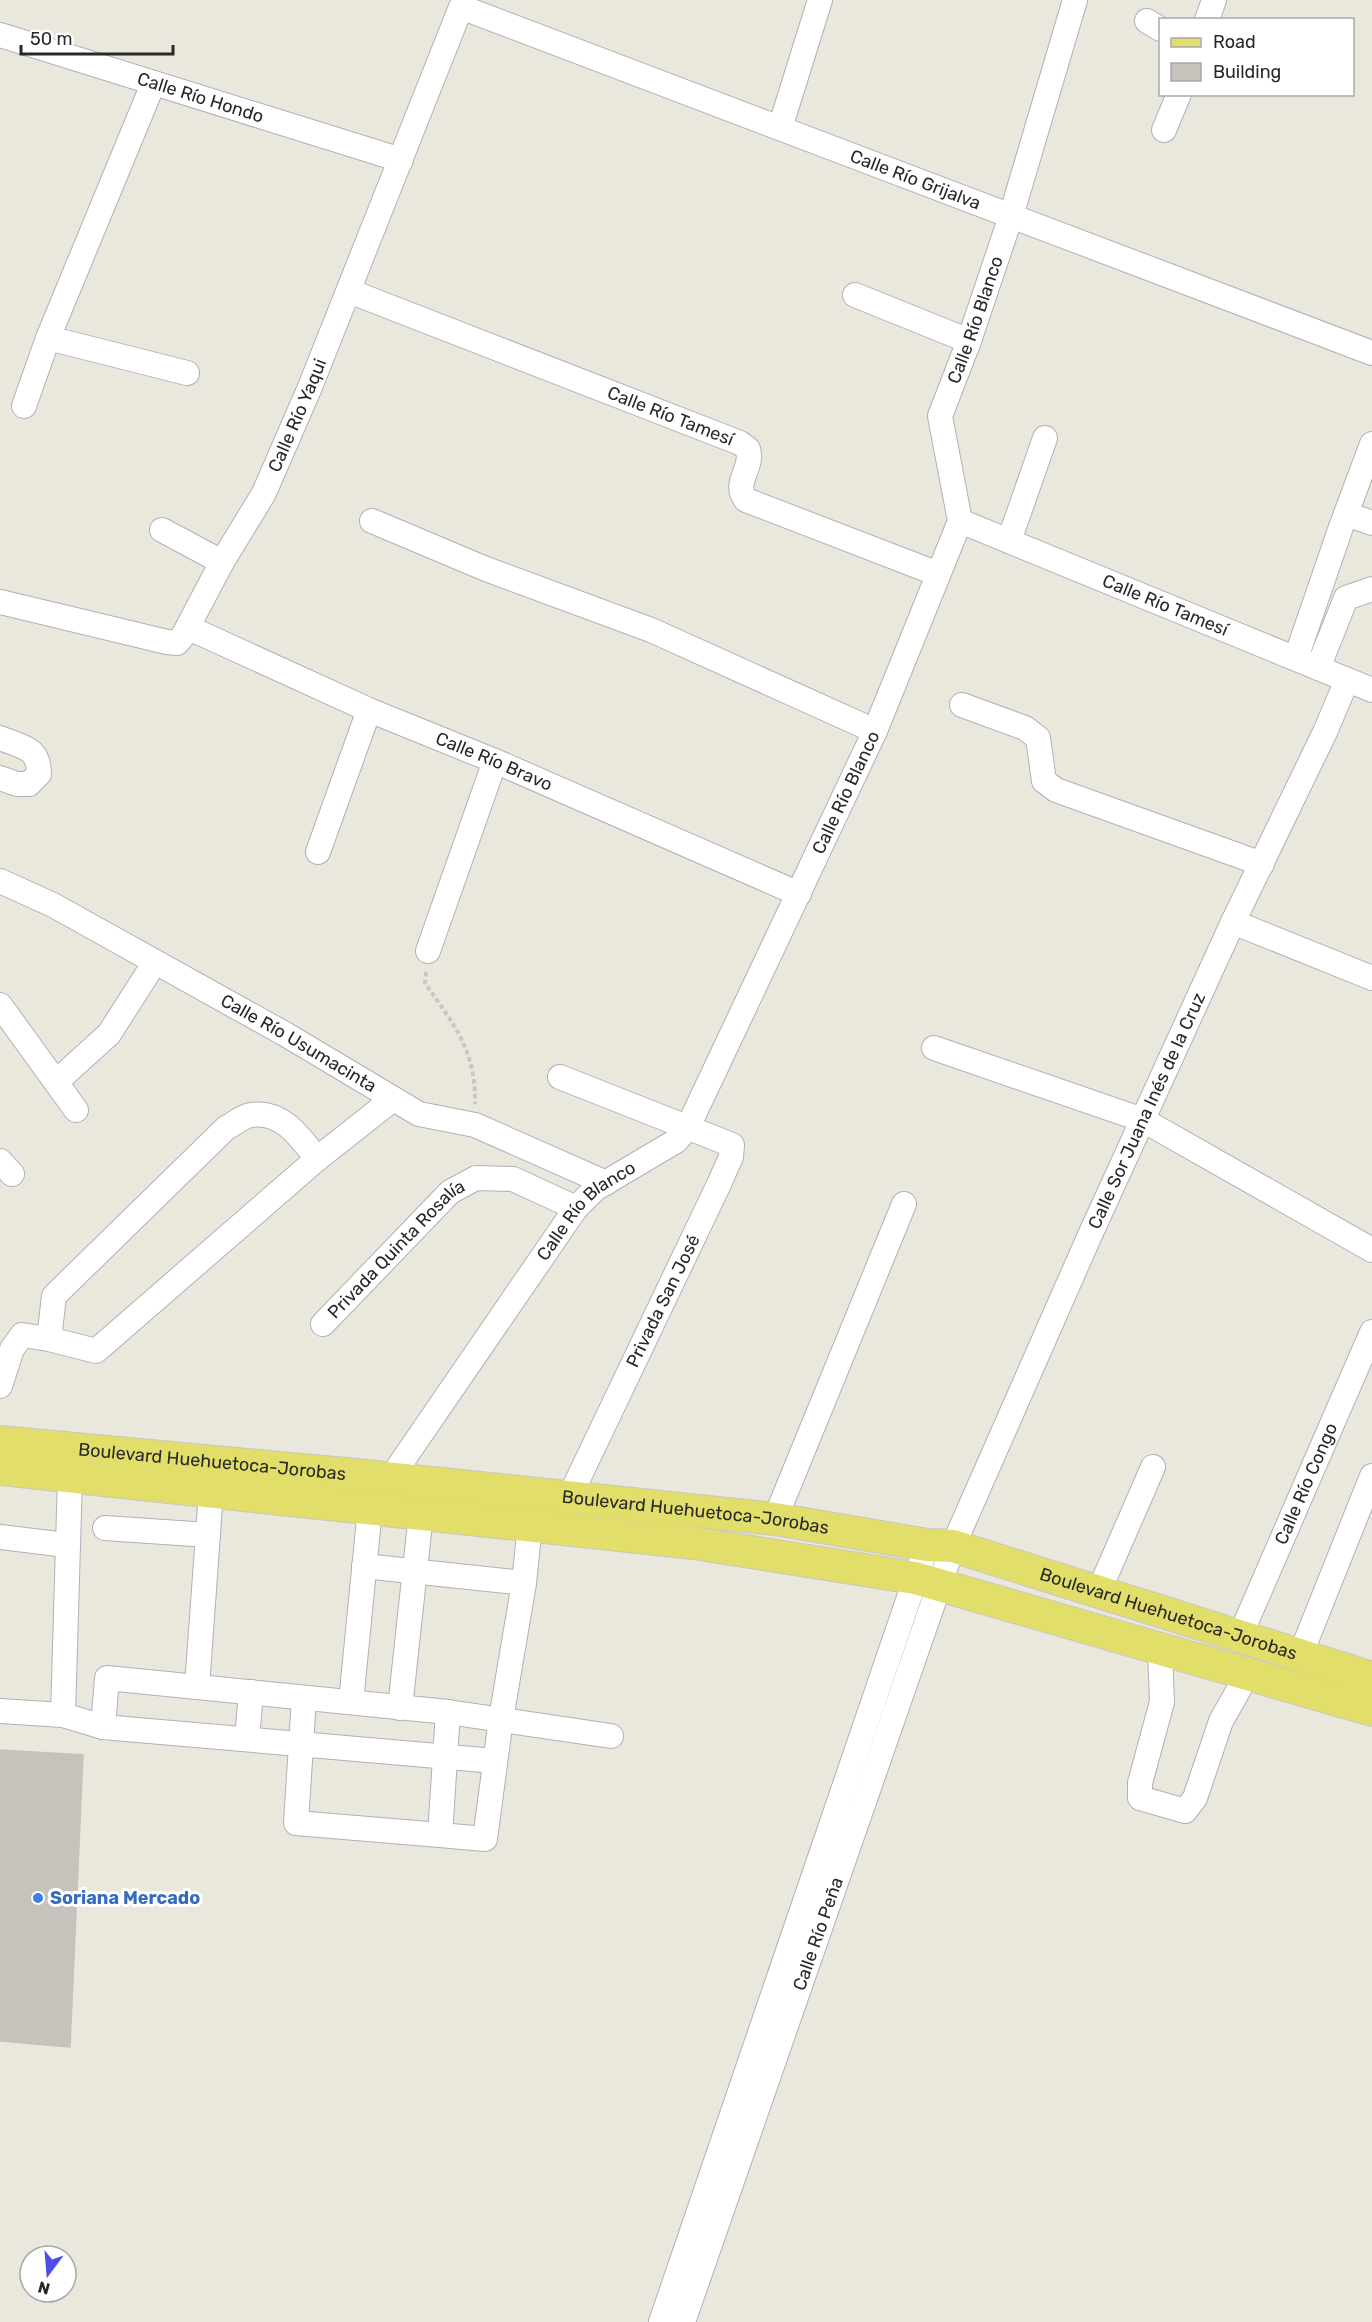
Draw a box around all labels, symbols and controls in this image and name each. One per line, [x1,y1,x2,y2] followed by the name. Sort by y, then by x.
[21,18,172,56] scale bar
[1159,18,1354,96] legend
[30,28,73,50] text: 50 m
[1213,31,1256,53] text: Road
[1213,61,1281,83] text: Building
[135,67,266,128] street label: Calle Río Hondo
[847,145,984,214] street label: Calle Río Grijalva
[943,253,1008,387] street label: Calle Río Blanco
[263,355,331,475] street label: Calle Río Yaqui
[604,381,739,451] street label: Calle Río Tamesí
[1099,570,1233,641] street label: Calle Río Tamesí
[432,727,556,796] street label: Calle Río Bravo
[807,727,884,858] street label: Calle Río Blanco
[217,989,381,1097] street label: Calle Río Usumacinta
[1083,989,1210,1232] street label: Calle Sor Juana Inés de la Cruz
[532,1156,640,1265] street label: Calle Río Blanco
[323,1175,469,1323] street label: Privada Quinta Rosalía
[621,1231,705,1371] street label: Privada San José
[1270,1420,1342,1548] street label: Calle Río Congo
[77,1438,347,1485] street label: Boulevard Huehuetoca-Jorobas
[561,1486,831,1539] street label: Boulevard Huehuetoca-Jorobas
[1037,1563,1300,1665] street label: Boulevard Huehuetoca-Jorobas
[788,1874,848,1993] street label: Calle Río Peña
[50,1887,200,1909] place label: Soriana Mercado
[31,1891,45,1905] marker: Soriana Mercado
[18,2244,78,2304] north arrow
[36,2277,52,2299] text: N

